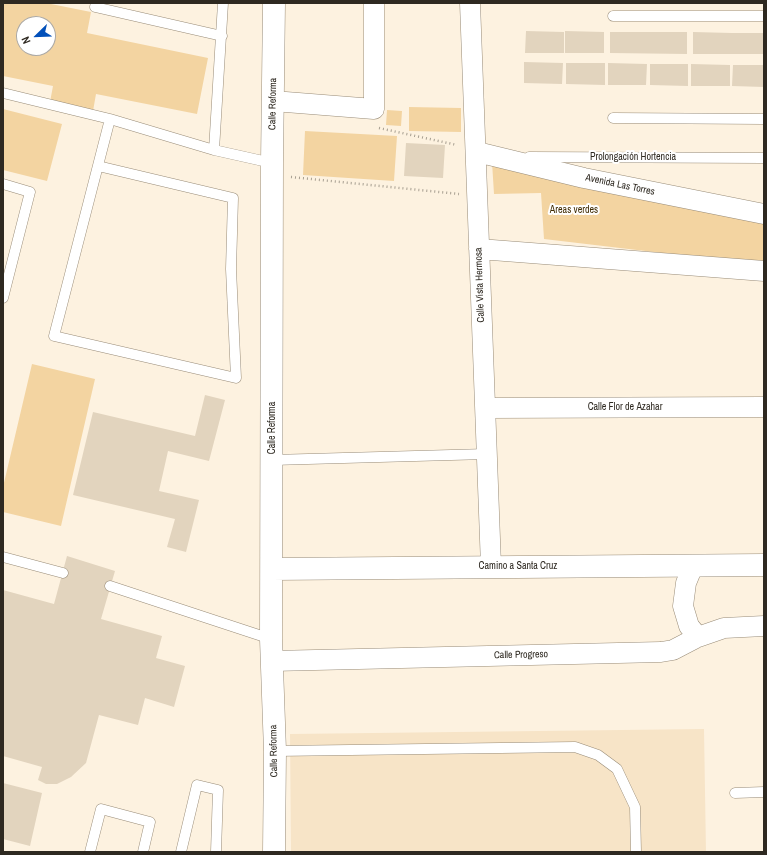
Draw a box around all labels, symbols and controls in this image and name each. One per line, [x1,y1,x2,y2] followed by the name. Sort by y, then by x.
[16,16,56,56] north arrow
[18,35,34,46] text: N
[267,78,279,130] street label: Calle Reforma
[590,151,676,163] street label: Prolongación Hortencia
[584,172,656,198] street label: Avenida Las Torres
[550,204,598,216] park label: Areas verdes
[473,247,487,323] street label: Calle Vista Hermosa
[588,401,662,413] street label: Calle Flor de Azahar
[266,402,278,454] street label: Calle Reforma
[479,560,557,572] street label: Camino a Santa Cruz
[494,649,548,661] street label: Calle Progreso
[268,725,280,777] street label: Calle Reforma

